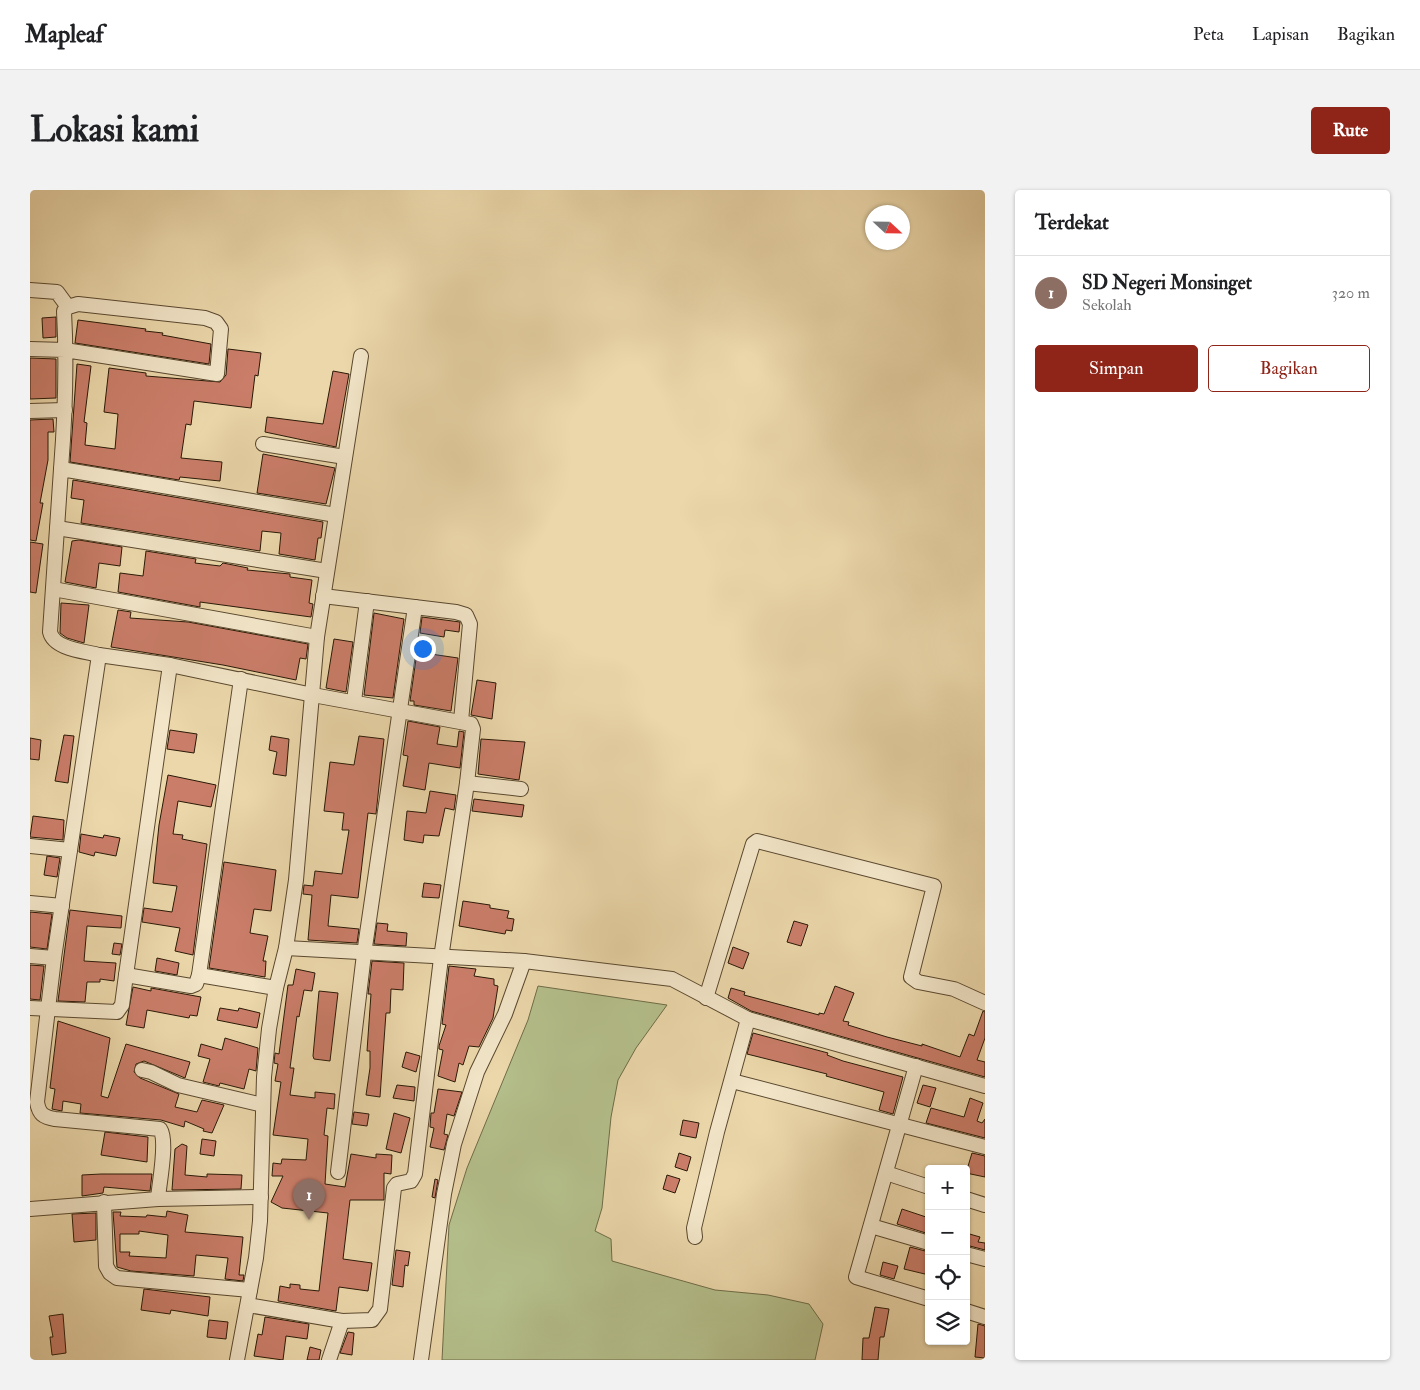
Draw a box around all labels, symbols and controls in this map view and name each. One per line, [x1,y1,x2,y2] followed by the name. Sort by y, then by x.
[25,19,104,50] text: Mapleaf
[1193,23,1224,46] text: Peta
[1252,23,1309,46] text: Lapisan
[1337,23,1395,46] text: Bagikan
[1311,107,1390,154] button: Rute
[30,108,199,152] text: Lokasi kami
[865,205,910,250] north arrow
[1035,209,1109,236] text: Terdekat
[1082,271,1252,295] text: SD Negeri Monsinget
[1048,283,1054,303] text: 1
[1332,283,1370,303] text: 320 m
[1082,295,1132,315] text: Sekolah
[1035,345,1198,392] button: Simpan
[1208,345,1370,392] button: Bagikan
[410,636,436,662] your location
[925,1165,970,1345] map controls
[925,1165,970,1210] button: +
[293,1179,325,1220] pin: 1
[925,1210,970,1255] button: −
[925,1255,970,1300] button: locate
[925,1300,970,1345] button: layers

